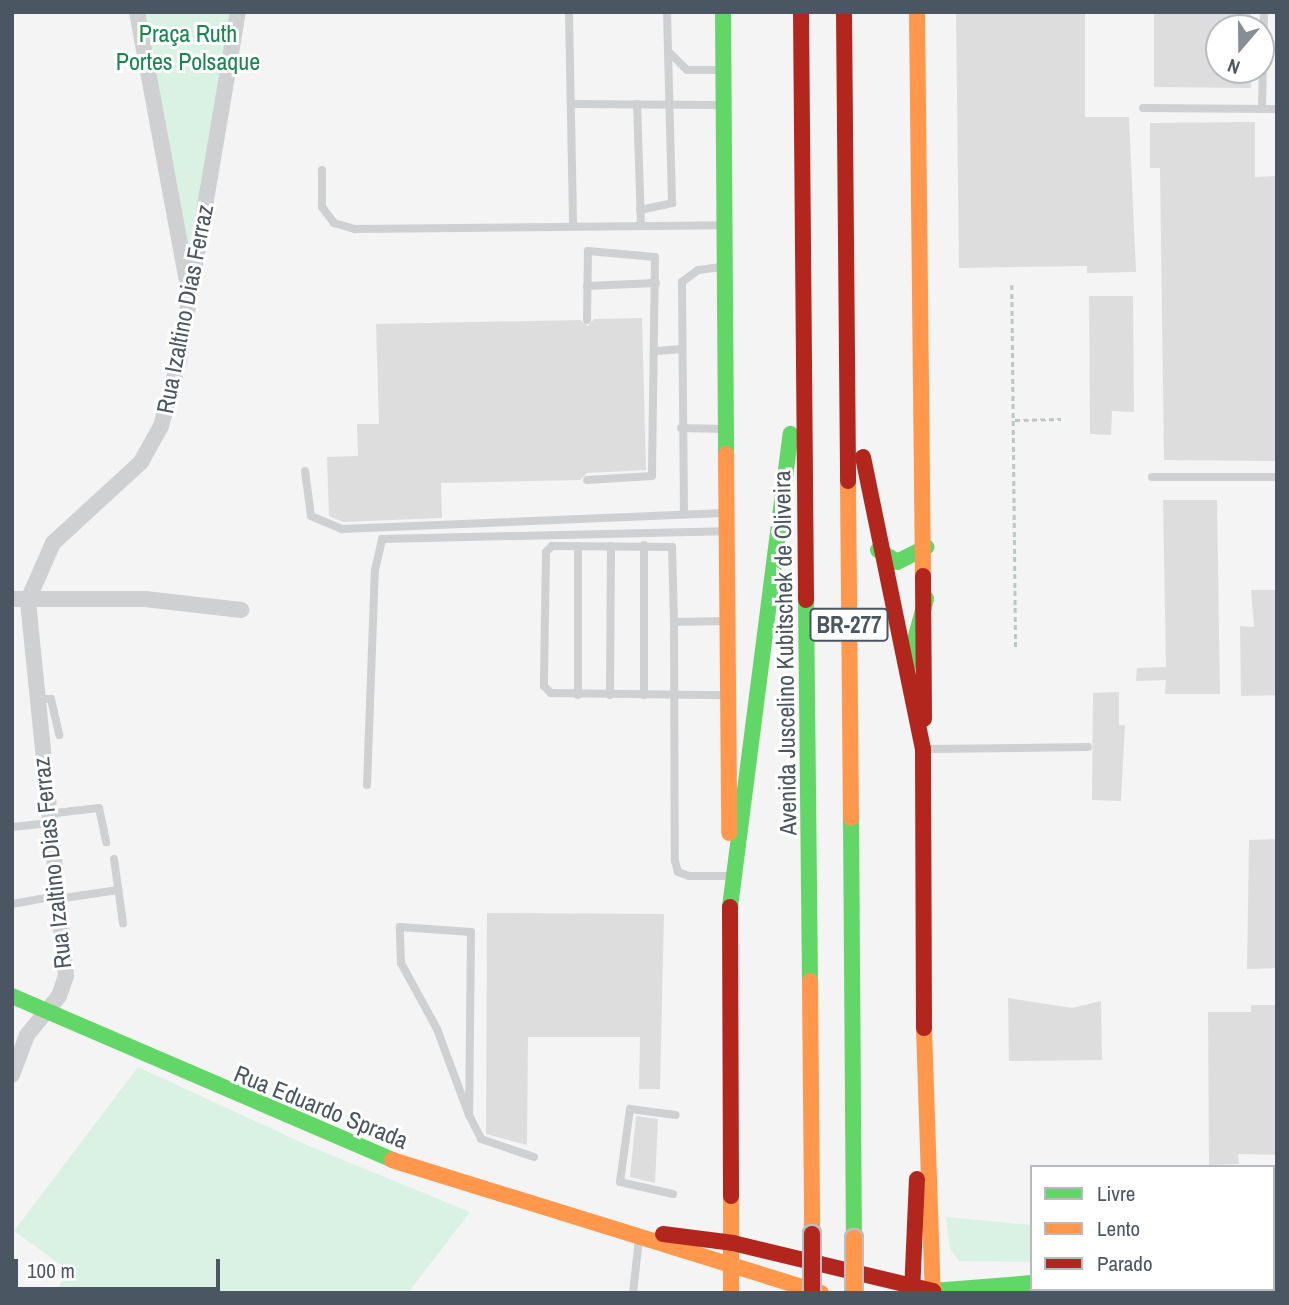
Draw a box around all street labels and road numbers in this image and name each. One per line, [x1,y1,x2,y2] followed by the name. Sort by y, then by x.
[151,202,219,416] street label: Rua Izaltino Dias Ferraz
[767,470,803,836] street label: Avenida Juscelino Kubitschek de Oliveira
[809,606,889,645] road number: BR-277
[27,756,77,970] street label: Rua Izaltino Dias Ferraz
[230,1059,412,1155] street label: Rua Eduardo Sprada

